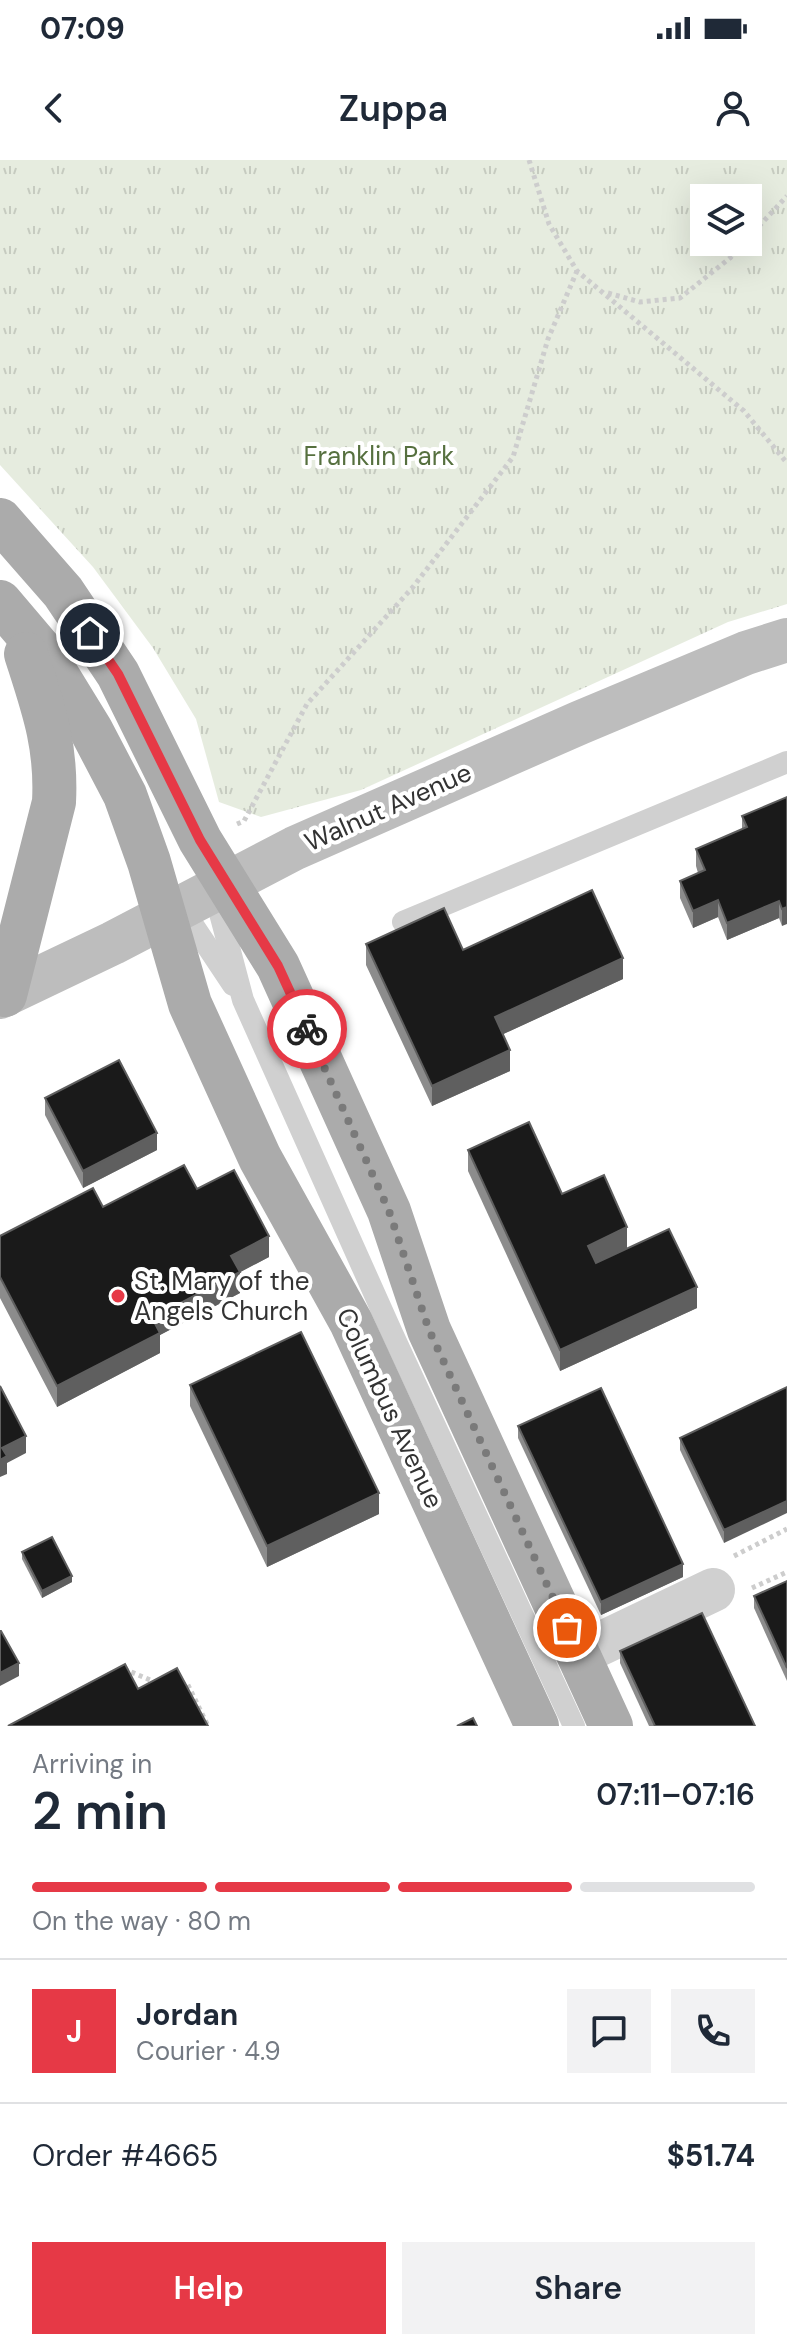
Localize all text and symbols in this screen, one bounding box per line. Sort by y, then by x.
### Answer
text: 07:09 [40,9,125,48]
text: Zuppa [339,85,448,132]
icon: back [32,86,76,130]
icon: person [711,86,755,130]
map controls [690,184,762,256]
button: layers [690,184,762,256]
park label: Franklin Park [304,439,454,473]
pin [56,599,124,667]
icon: home [68,611,112,655]
street label: Walnut Avenue [299,755,477,859]
courier [267,989,347,1069]
icon: bike [285,1007,329,1051]
place label: St. Mary of the Angels Church [134,1264,309,1328]
marker: St. Mary of the Angels Church [109,1287,127,1305]
street label: Columbus Avenue [329,1302,451,1514]
pin [533,1594,601,1662]
icon: bag [545,1606,589,1650]
text: Arriving in [32,1747,152,1781]
text: 07:11–07:16 [596,1775,755,1814]
text: 2 min [32,1777,168,1845]
text: On the way · 80 m [32,1904,251,1938]
button: chat [567,1989,651,2073]
button: phone [671,1989,755,2073]
text: Jordan [136,1995,238,2034]
text: J [66,2012,82,2051]
text: Courier · 4.9 [136,2034,281,2068]
text: Order #4665 [32,2136,218,2175]
text: $51.74 [667,2136,755,2175]
button: Help [32,2242,386,2334]
button: Share [402,2242,755,2334]

